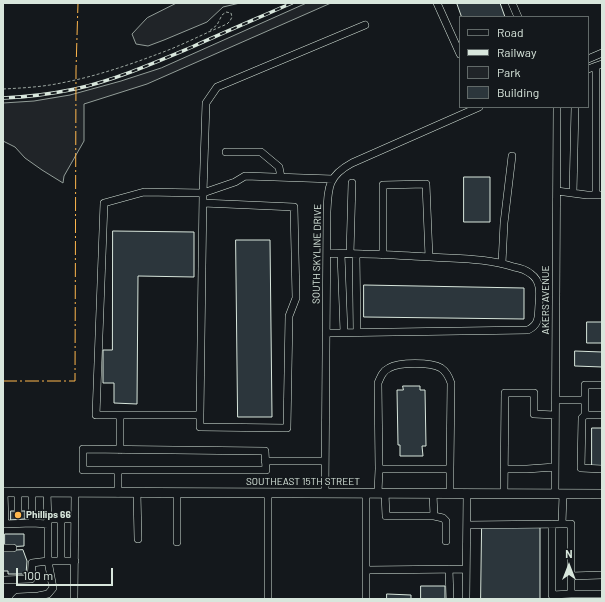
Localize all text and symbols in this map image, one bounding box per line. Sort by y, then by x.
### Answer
legend [459,16,589,108]
text: Road [497,25,524,39]
text: Railway [497,45,536,59]
text: Park [497,65,521,79]
text: Building [497,85,539,99]
street label: SOUTH SKYLINE DRIVE [310,204,324,304]
street label: AKERS AVENUE [540,266,552,334]
street label: SOUTHEAST 15TH STREET [246,476,360,488]
place label: Phillips 66 [26,509,71,521]
marker: Phillips 66 [13,510,23,520]
north arrow [549,546,589,586]
text: N [565,547,573,560]
scale bar [18,560,115,586]
text: 100 m [23,568,53,582]

